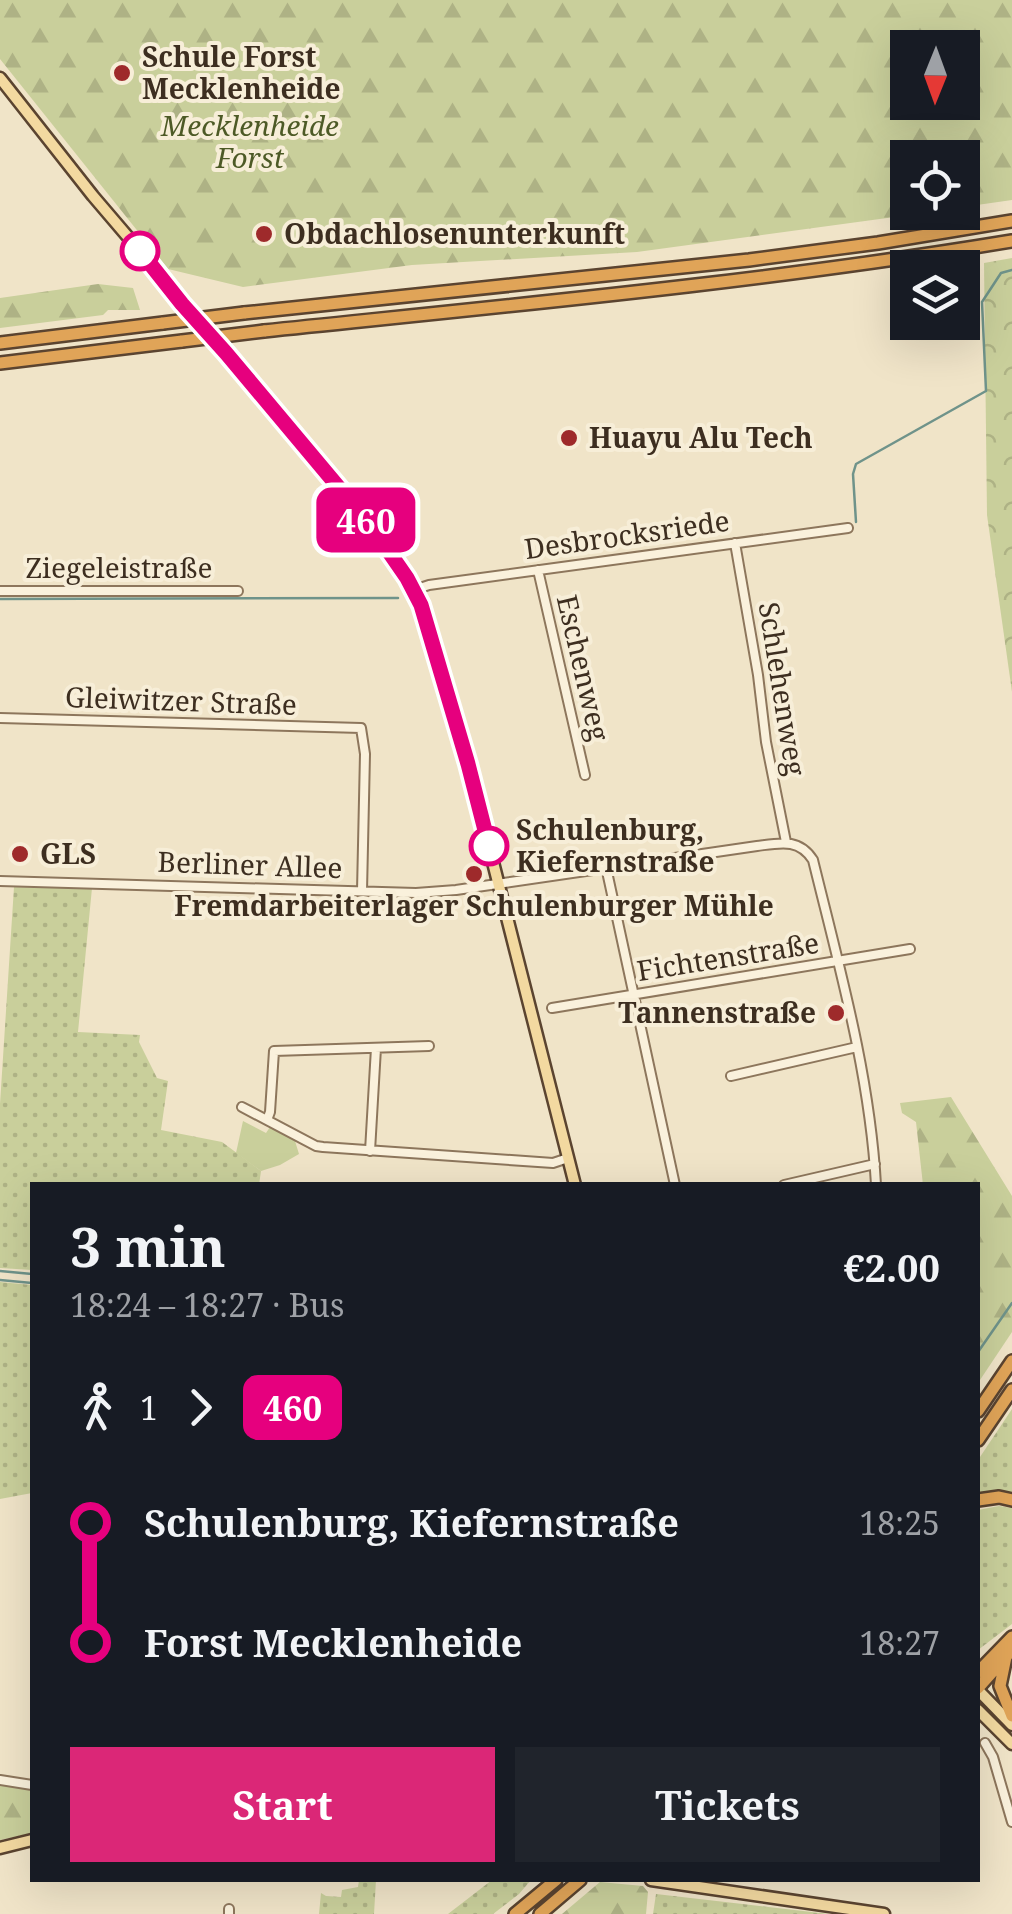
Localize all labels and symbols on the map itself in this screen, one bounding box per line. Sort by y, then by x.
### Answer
north arrow [890,30,980,120]
place label: Schule Forst Mecklenheide [142,37,341,107]
marker: Schule Forst Mecklenheide [111,62,133,84]
park label: Mecklenheide Forst [160,106,339,176]
place label: Obdachlosenunterkunft [284,214,625,252]
marker: Obdachlosenunterkunft [253,223,275,245]
unlabelled marker [121,232,159,270]
place label: Huayu Alu Tech [589,418,813,456]
marker: Huayu Alu Tech [558,427,580,449]
line badge: 460 [308,488,424,552]
street label: Desbrocksriede [522,501,732,567]
street label: Ziegeleistraße [25,548,213,586]
street label: Eschenweg [549,591,619,745]
street label: Schlehenweg [750,599,815,778]
street label: Gleiwitzer Straße [64,677,298,723]
place label: Schulenburg, Kiefernstraße [516,810,715,880]
marker: Schulenburg, Kiefernstraße [470,827,508,865]
place label: GLS [40,834,96,872]
street label: Berliner Allee [157,842,343,886]
marker: GLS [9,843,31,865]
marker: Fremdarbeiterlager Schulenburger Mühle [463,863,485,885]
place label: Fremdarbeiterlager Schulenburger Mühle [174,886,774,924]
street label: Fichtenstraße [634,923,822,989]
place label: Tannenstraße [618,993,816,1031]
marker: Tannenstraße [825,1002,847,1024]

